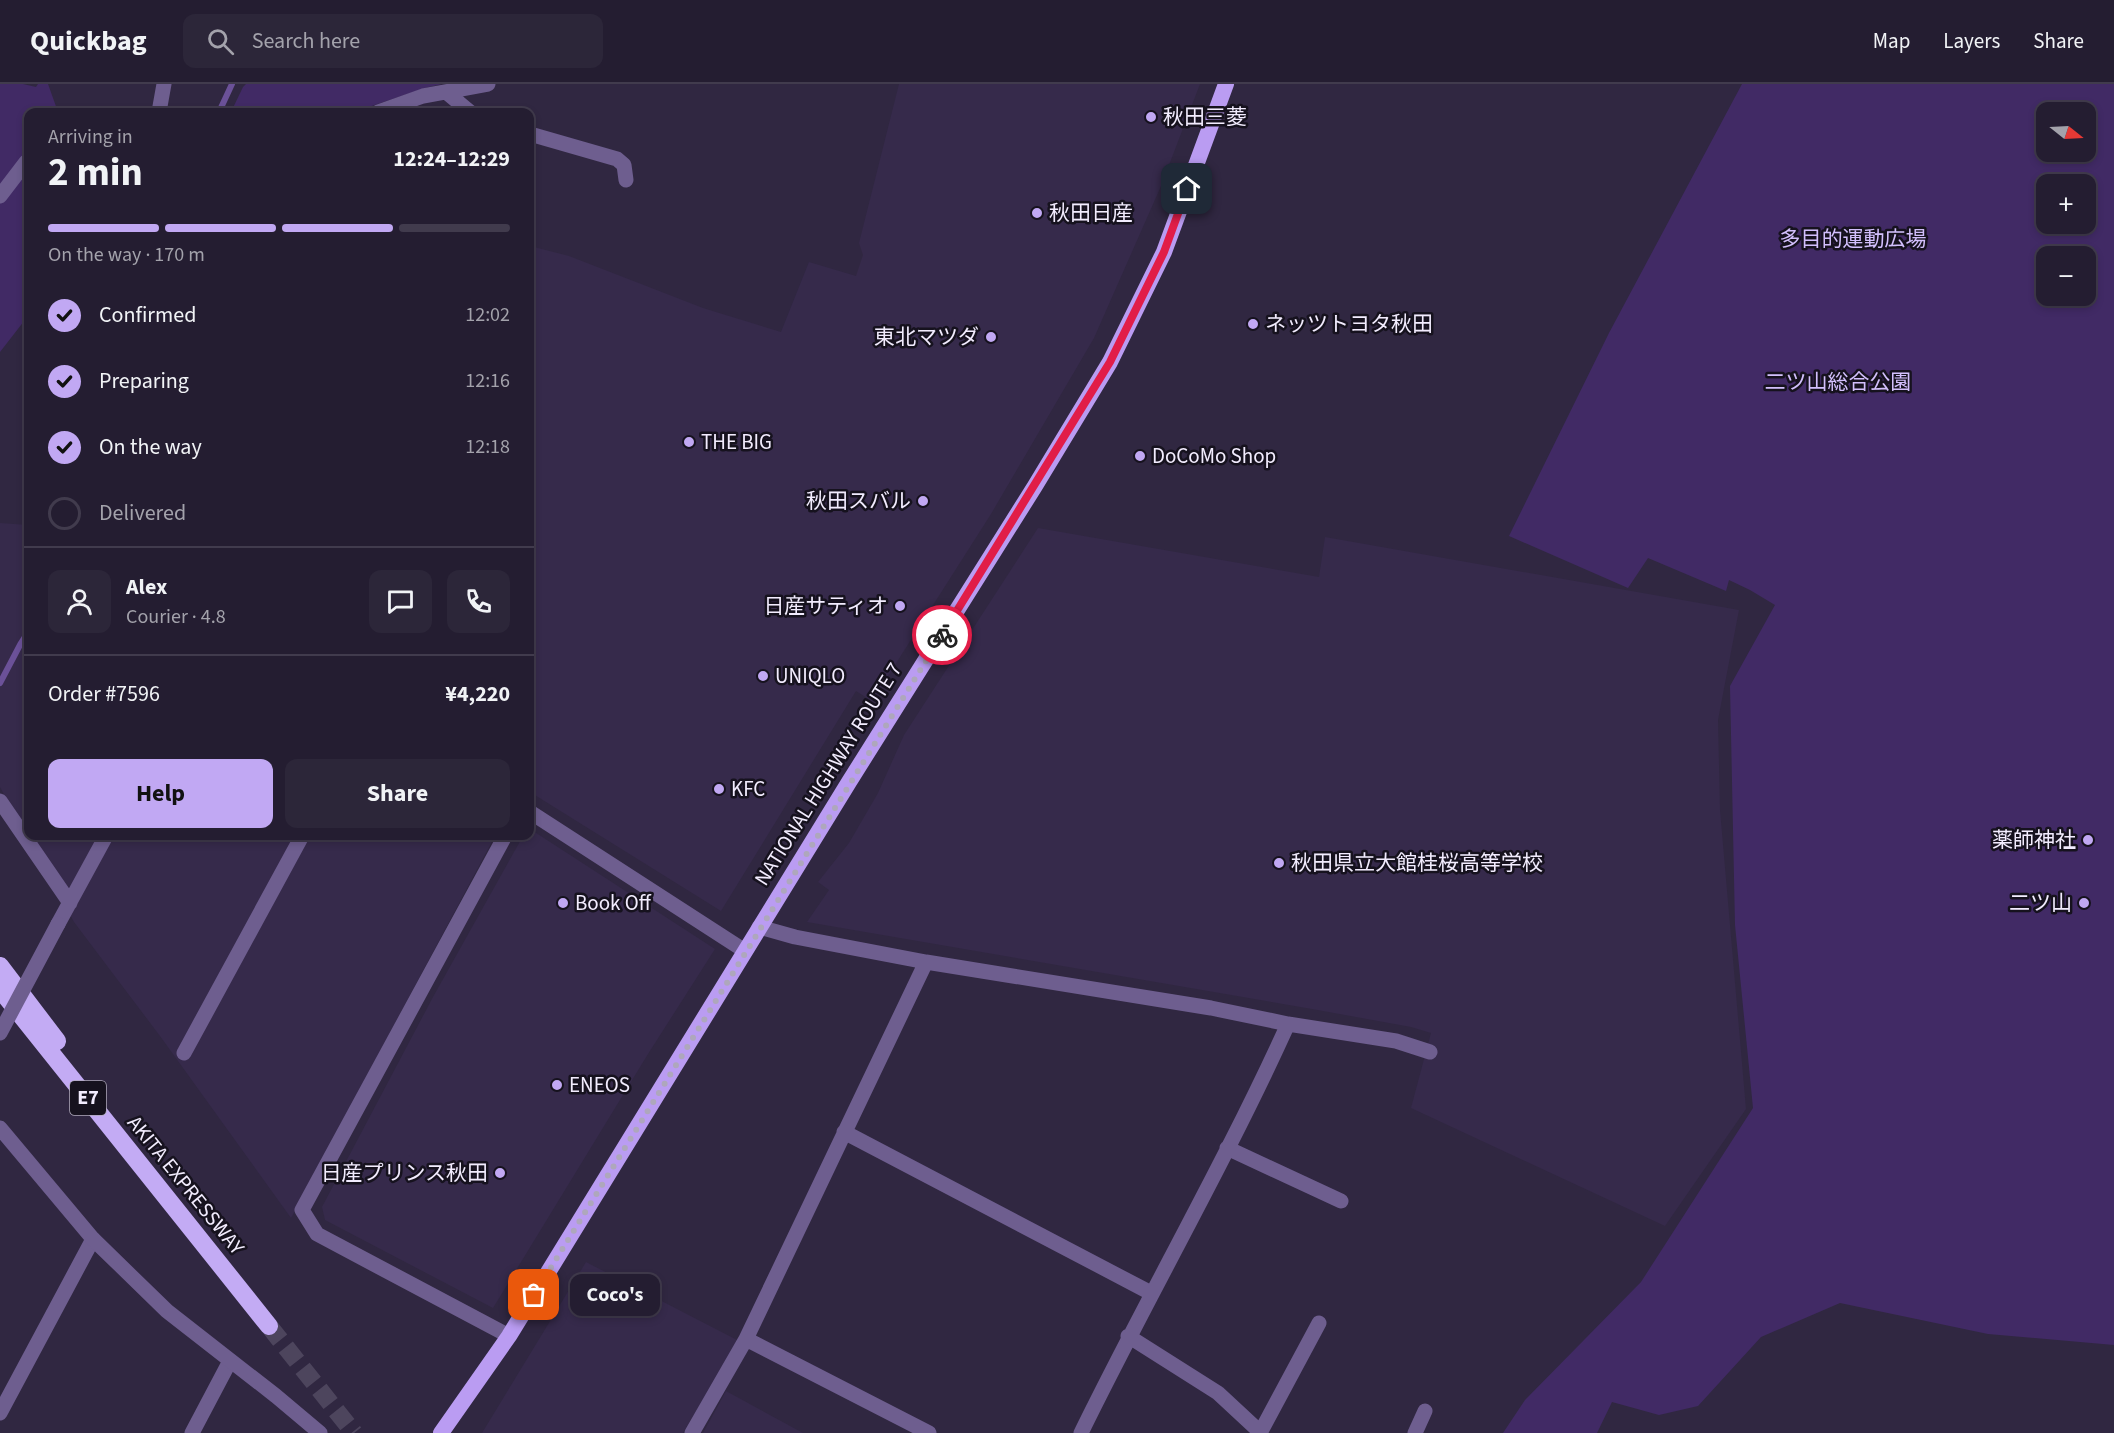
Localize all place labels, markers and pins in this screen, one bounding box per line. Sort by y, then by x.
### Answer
place label: 秋田三菱 [1163,102,1247,132]
marker: 秋田三菱 [1144,110,1158,124]
pin [1161,163,1212,214]
place label: 秋田日産 [1049,198,1133,228]
marker: 秋田日産 [1030,206,1044,220]
place label: ネッツトヨタ秋田 [1265,309,1433,339]
marker: ネッツトヨタ秋田 [1246,317,1260,331]
place label: 東北マツダ [874,322,979,352]
marker: 東北マツダ [984,330,998,344]
place label: THE BIG [701,427,772,457]
marker: THE BIG [682,435,696,449]
place label: DoCoMo Shop [1152,441,1276,471]
marker: DoCoMo Shop [1133,449,1147,463]
place label: 秋田スバル [806,486,911,516]
marker: 秋田スバル [916,494,930,508]
place label: 日産サティオ [763,591,888,621]
marker: 日産サティオ [893,599,907,613]
place label: UNIQLO [775,661,845,691]
marker: UNIQLO [756,669,770,683]
place label: KFC [731,774,765,804]
marker: KFC [712,782,726,796]
place label: 薬師神社 [1992,825,2076,855]
marker: 薬師神社 [2081,833,2095,847]
place label: 秋田県立大館桂桜高等学校 [1291,848,1543,878]
marker: 秋田県立大館桂桜高等学校 [1272,856,1286,870]
place label: Book Off [575,888,652,918]
place label: 二ツ山 [2009,888,2072,918]
marker: Book Off [556,896,570,910]
marker: 二ツ山 [2077,896,2091,910]
place label: ENEOS [569,1070,630,1100]
marker: ENEOS [550,1078,564,1092]
place label: 日産プリンス秋田 [320,1158,488,1188]
marker: 日産プリンス秋田 [493,1166,507,1180]
pin [508,1269,559,1320]
callout: Coco's [570,1274,660,1316]

